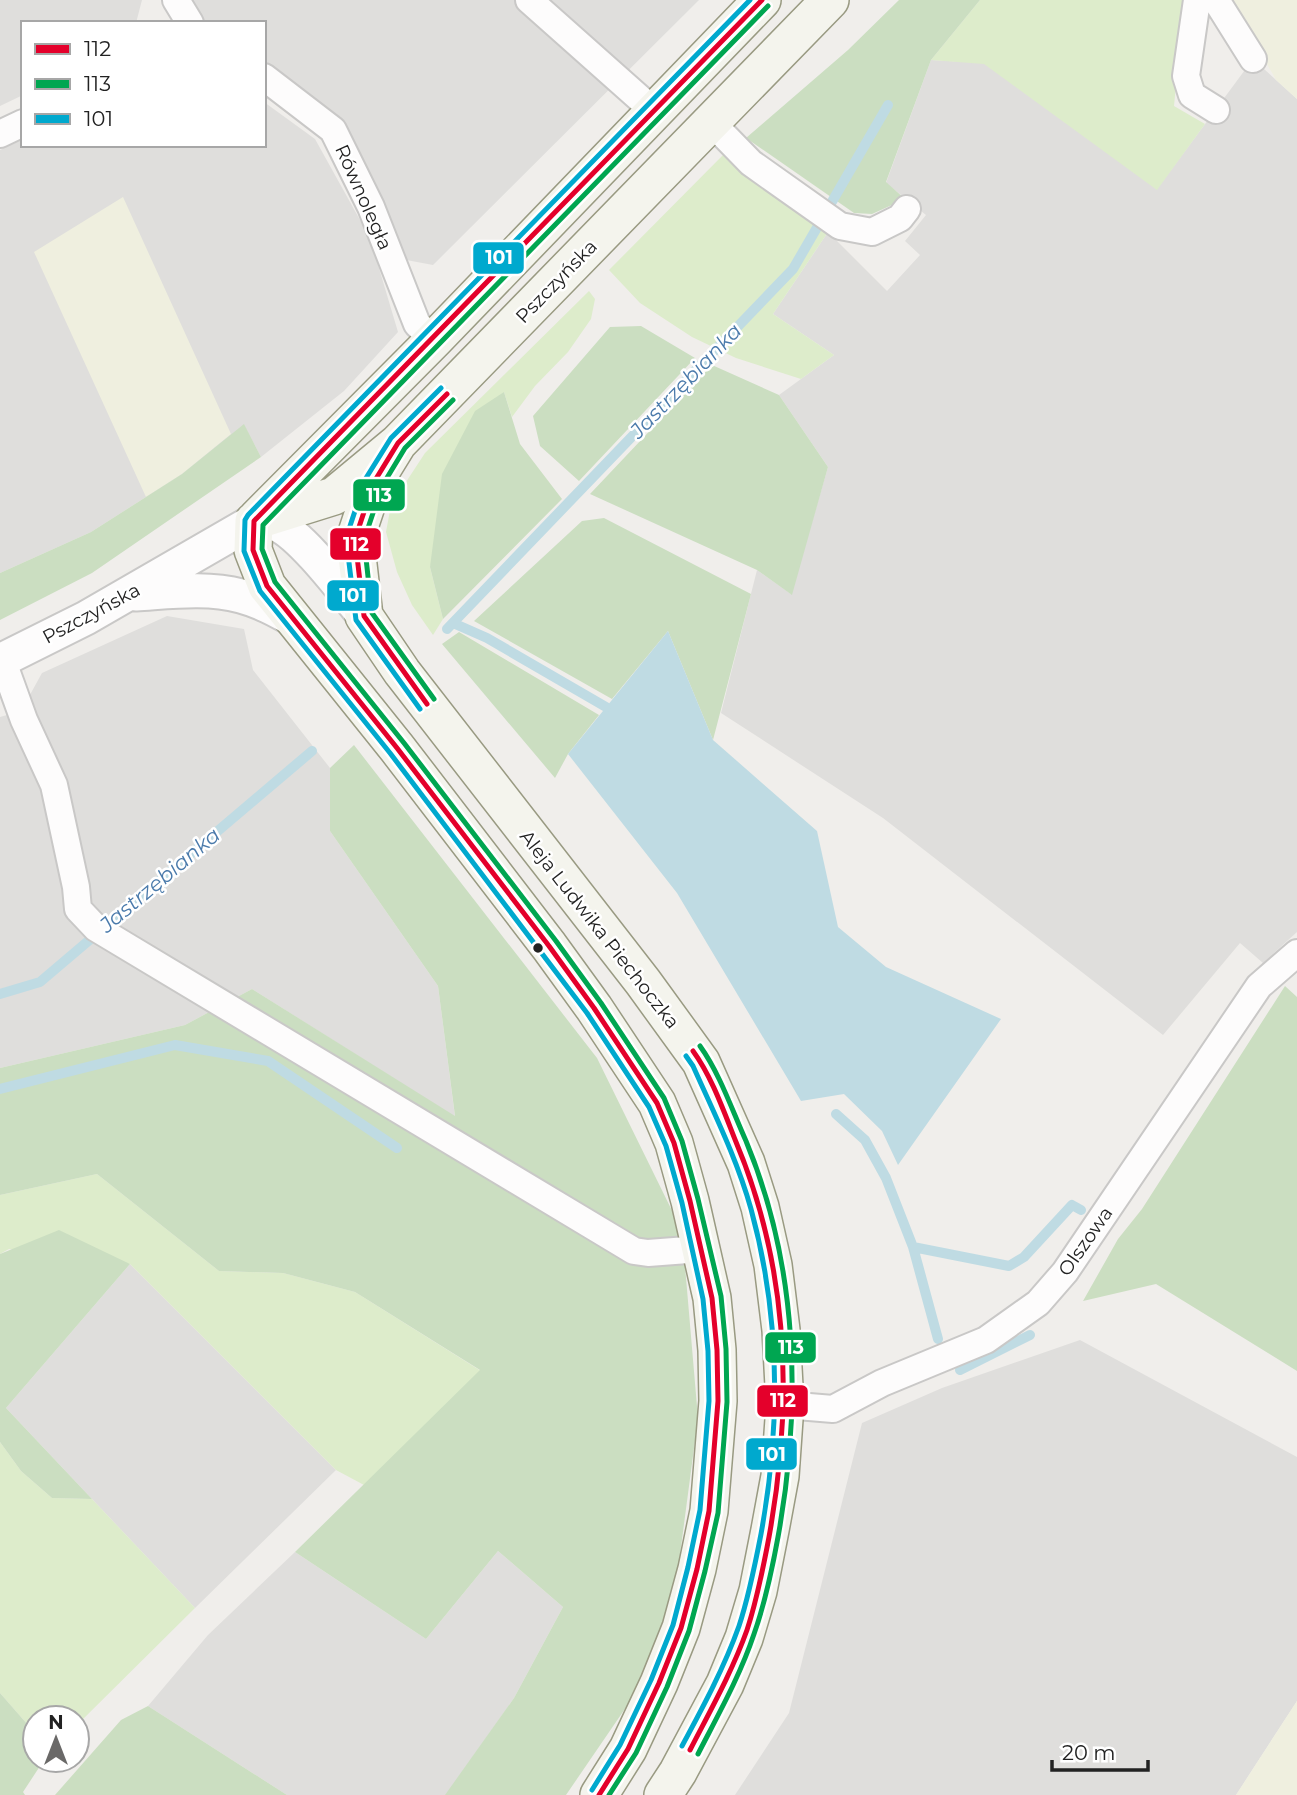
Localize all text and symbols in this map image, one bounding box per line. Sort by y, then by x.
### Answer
legend [21,21,266,147]
text: 112 [84,36,111,61]
text: 113 [84,71,111,96]
text: 101 [84,106,113,131]
street label: Równoległa [330,141,397,253]
street label: Pszczyńska [511,235,602,328]
line badge: 101 [472,241,525,275]
text: 101 [485,246,513,269]
water label: Jastrzębianka [624,318,747,444]
line badge: 113 [352,478,406,512]
text: 113 [366,484,392,507]
line badge: 112 [329,527,382,561]
text: 112 [343,533,369,556]
street label: Pszczyńska [39,578,144,649]
line badge: 101 [326,579,380,612]
text: 101 [339,584,367,607]
water label: Jastrzębianka [94,822,225,938]
street label: Aleja Ludwika Piechoczka [515,825,684,1033]
unlabelled marker [531,941,545,955]
street label: Olszowa [1053,1202,1117,1280]
line badge: 113 [764,1331,817,1364]
text: 113 [778,1336,804,1359]
line badge: 112 [756,1384,809,1418]
text: 112 [770,1389,796,1412]
line badge: 101 [745,1437,798,1471]
text: 101 [758,1443,786,1466]
north arrow [21,1704,91,1774]
text: N [48,1711,64,1734]
scale bar [1052,1728,1148,1772]
text: 20 m [1062,1740,1116,1765]

